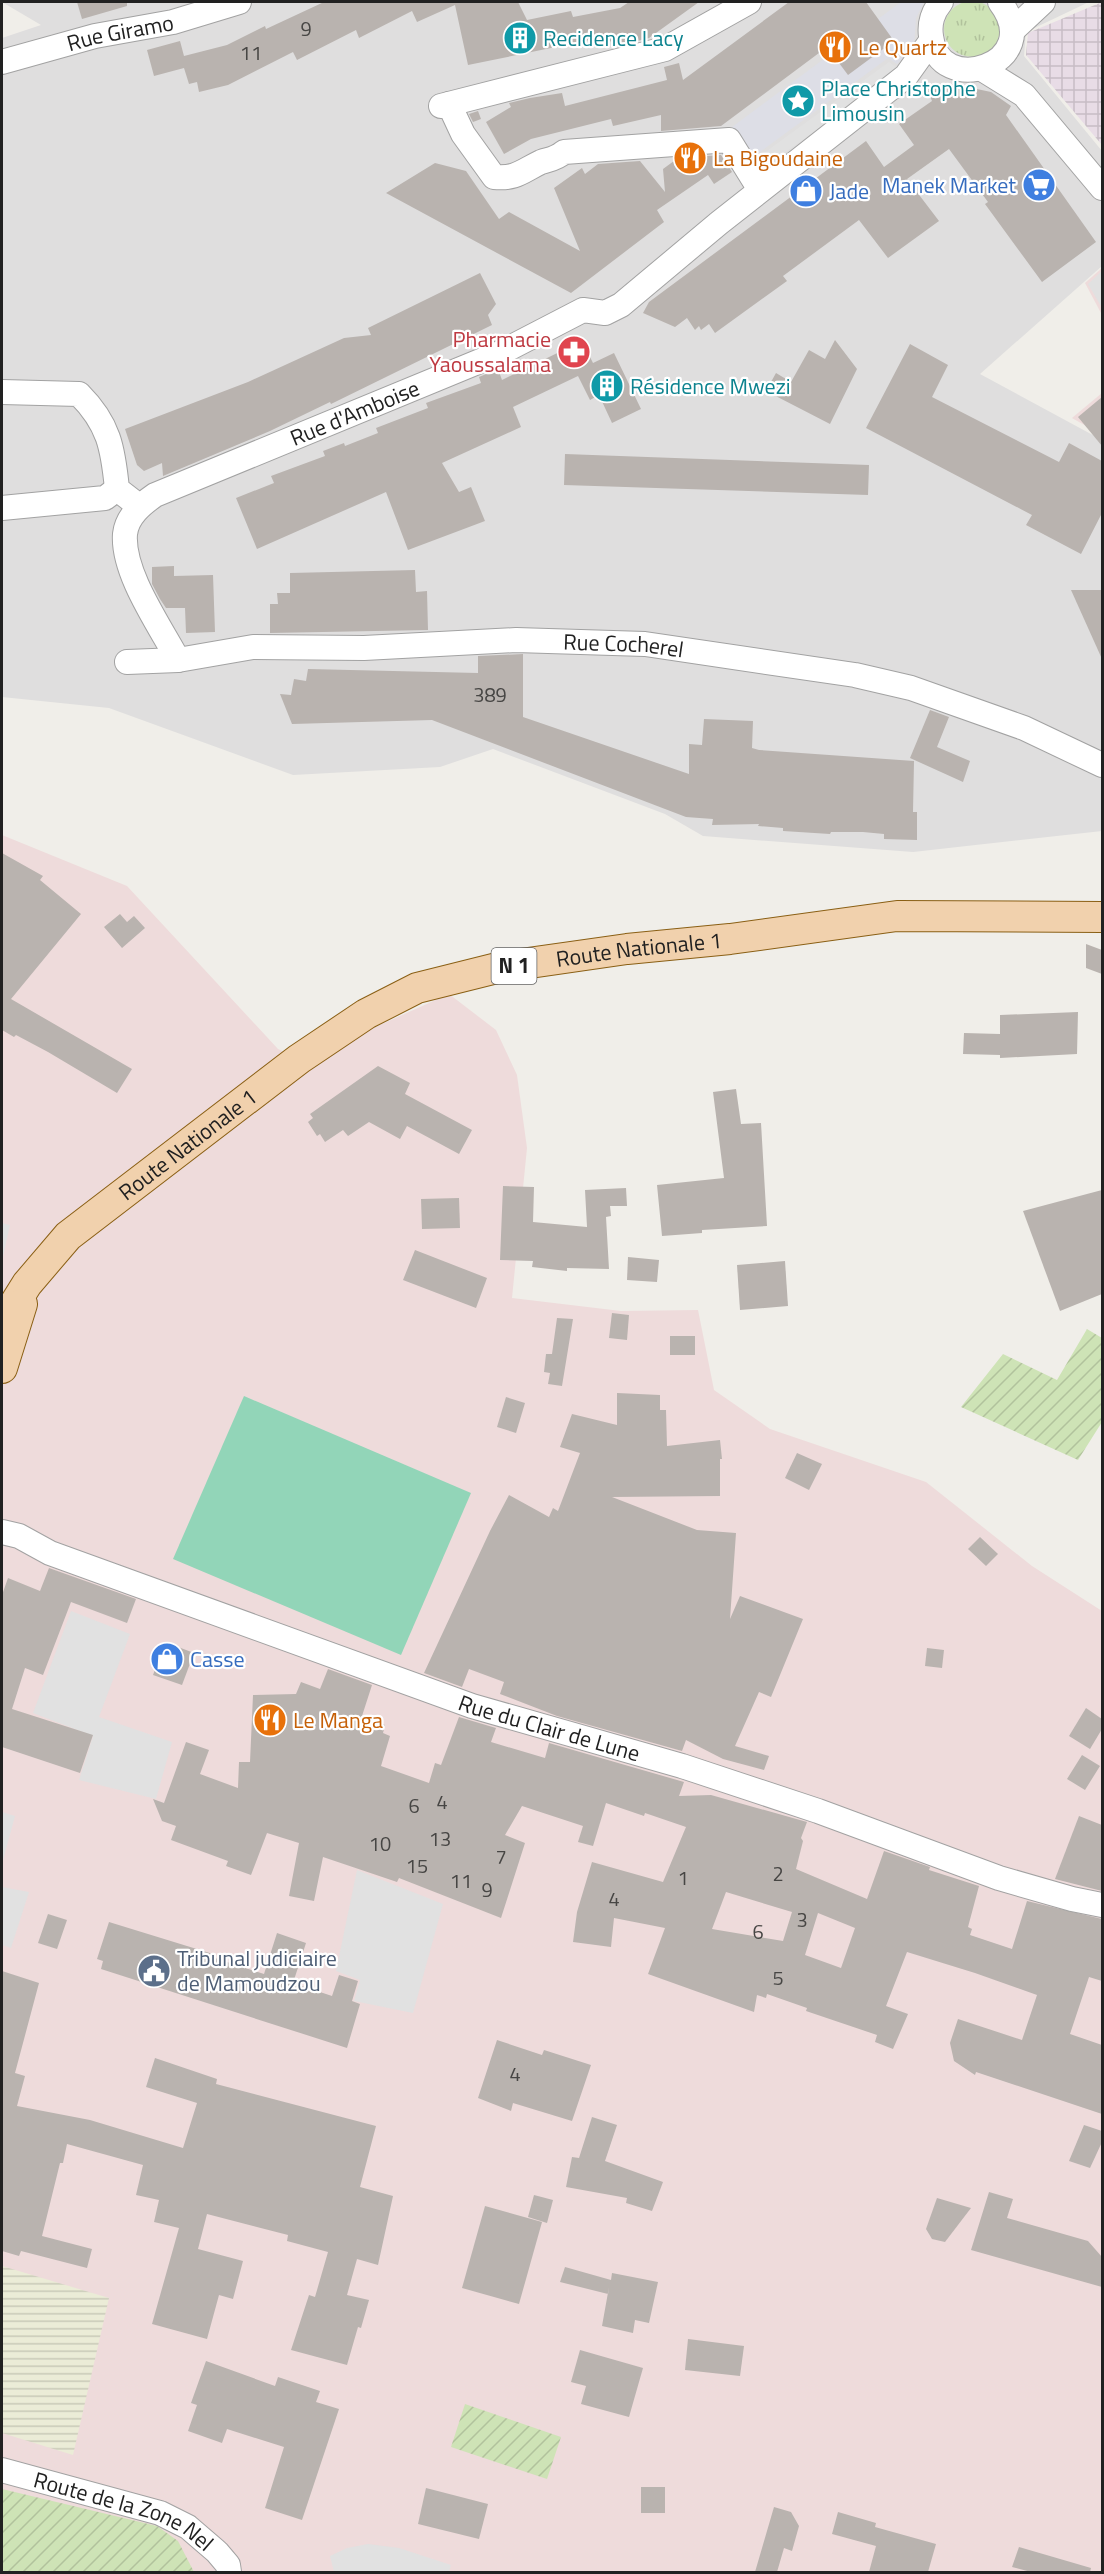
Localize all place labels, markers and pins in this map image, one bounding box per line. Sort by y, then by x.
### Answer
building icon: Recidence Lacy [502,20,538,56]
place label: Recidence Lacy [543,21,684,55]
restaurant icon: Le Quartz [817,29,853,65]
place label: Le Quartz [858,30,947,64]
place label: Place Christophe Limousin [821,71,976,130]
place icon: Place Christophe Limousin [780,83,816,119]
restaurant icon: La Bigoudaine [672,140,708,176]
place label: La Bigoudaine [713,141,843,175]
supermarket icon: Manek Market [1021,167,1057,203]
place label: Manek Market [882,168,1016,202]
shop icon: Jade [788,173,824,209]
place label: Jade [829,174,869,208]
place label: Pharmacie Yaoussalama [429,322,551,381]
pharmacy icon: Pharmacie Yaoussalama [556,334,592,370]
building icon: Résidence Mwezi [589,368,625,404]
place label: Résidence Mwezi [630,369,791,403]
shop icon: Casse [149,1641,185,1677]
place label: Casse [190,1642,245,1676]
restaurant icon: Le Manga [252,1702,288,1738]
place label: Le Manga [293,1703,383,1737]
place label: Tribunal judiciaire de Mamoudzou [177,1941,337,2000]
public building icon: Tribunal judiciaire de Mamoudzou [136,1953,172,1989]

